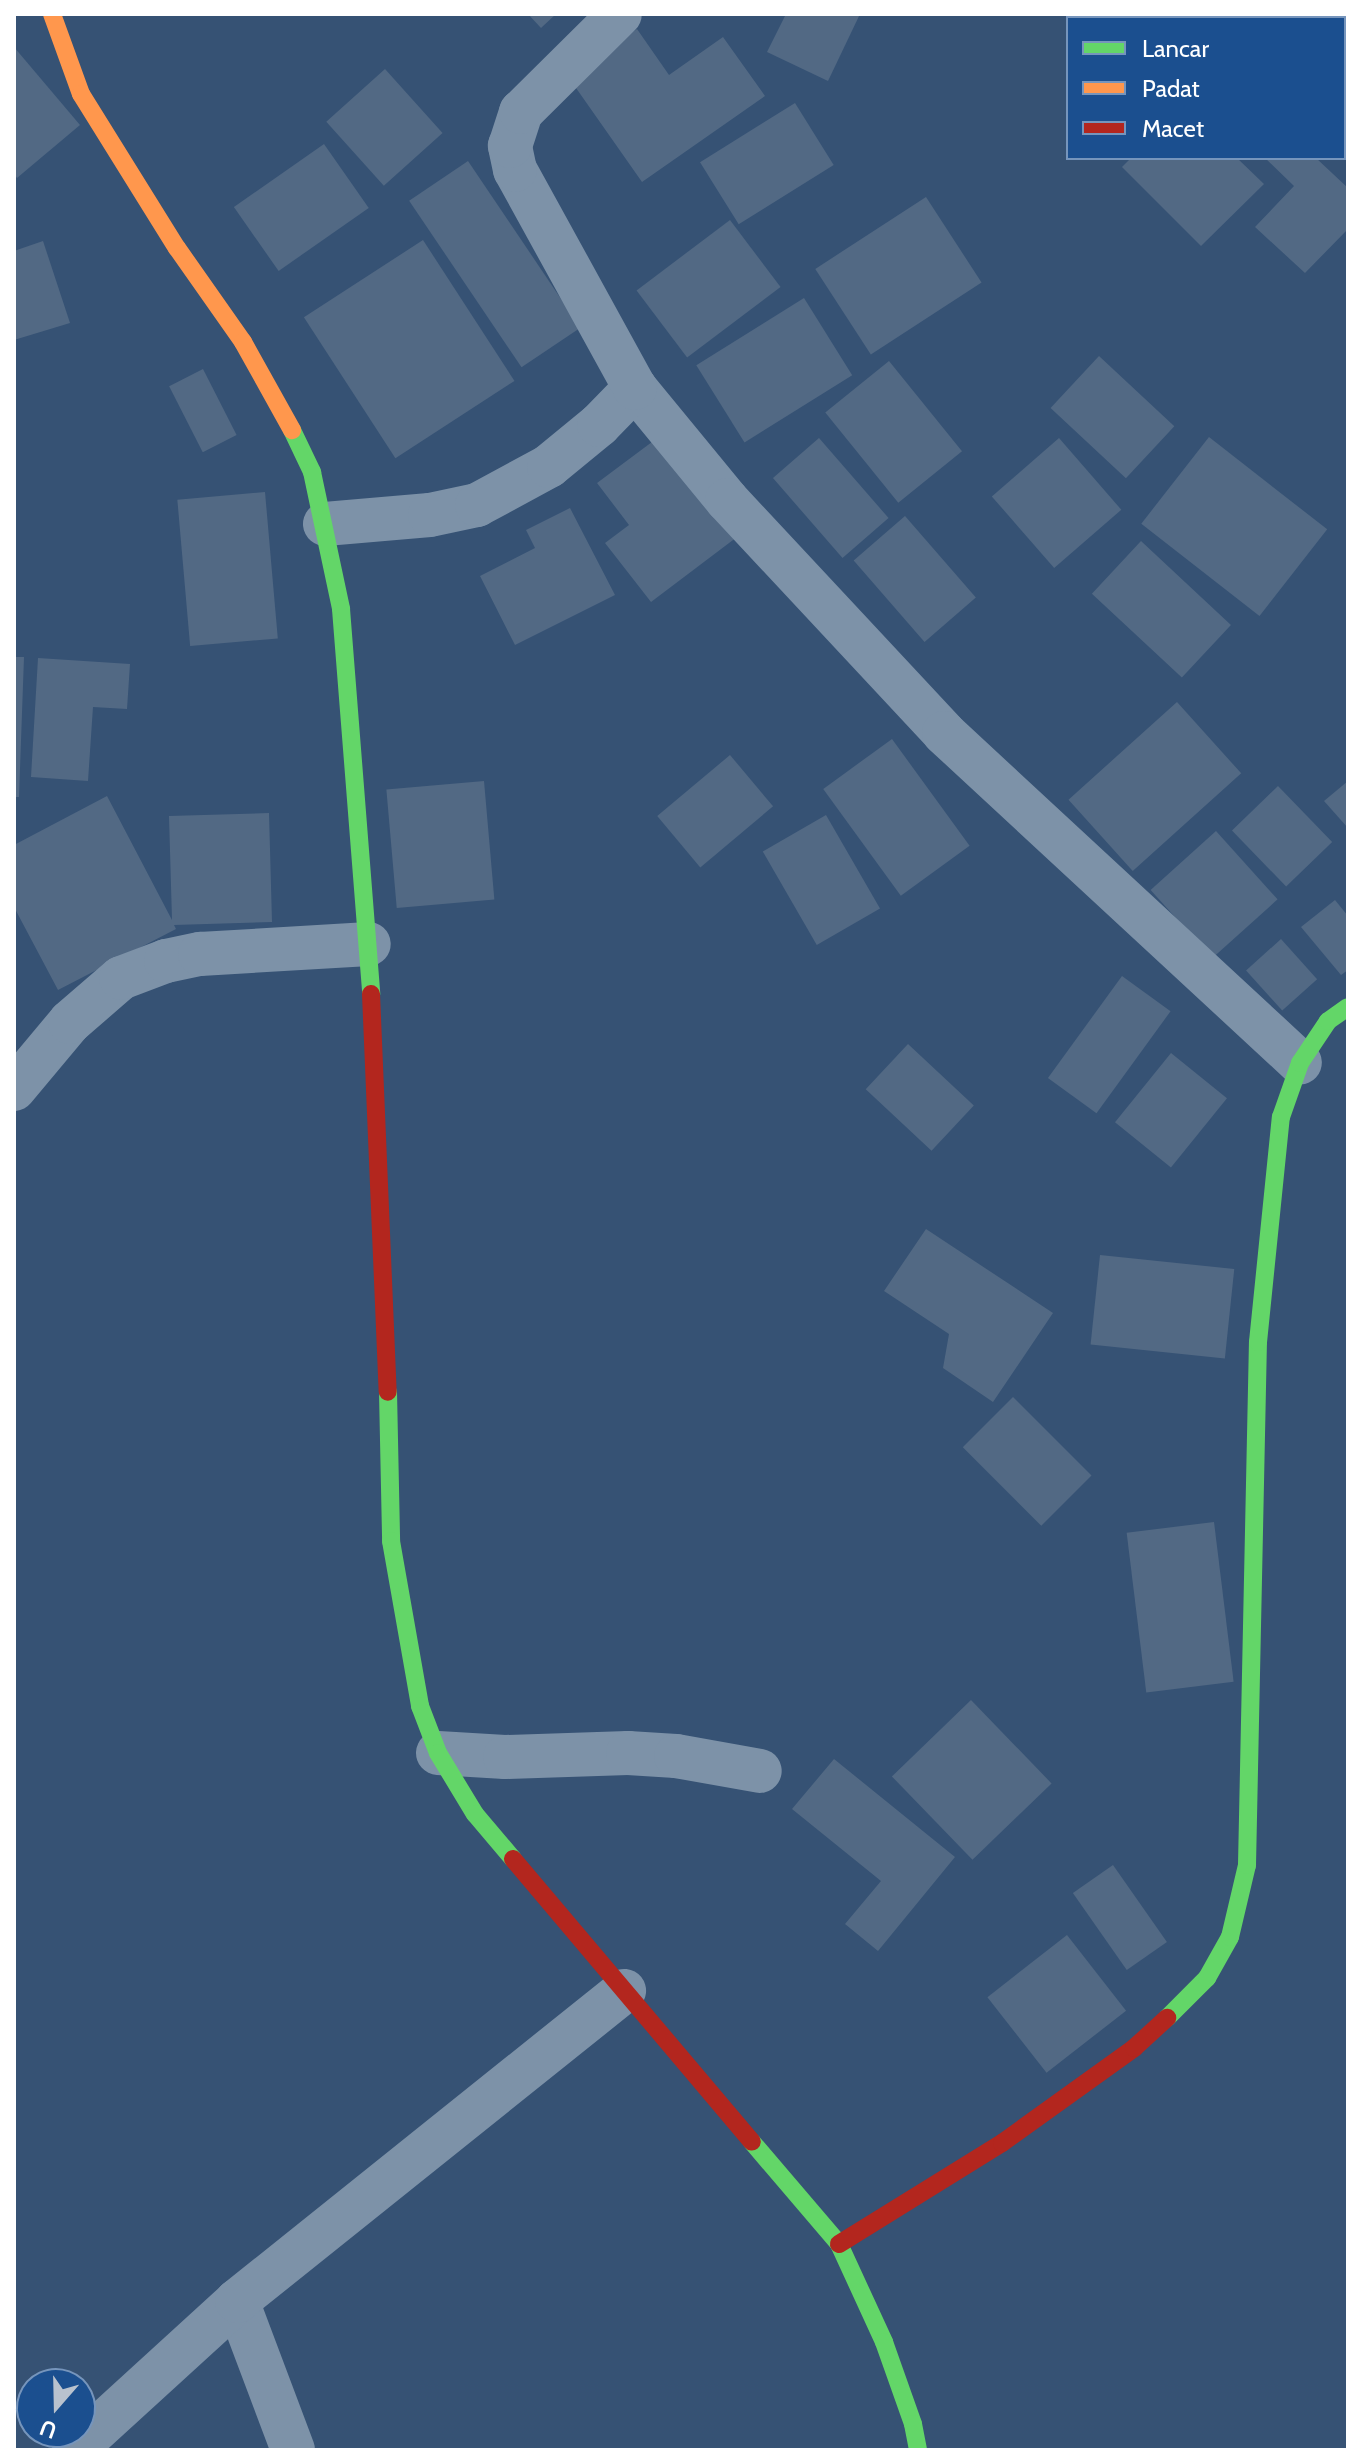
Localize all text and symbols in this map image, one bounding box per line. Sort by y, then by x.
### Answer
legend [1066,16,1346,160]
text: Lancar [1142,34,1209,63]
text: Padat [1142,74,1200,103]
text: Macet [1142,114,1204,143]
north arrow [16,2368,96,2448]
text: U [36,2414,60,2445]

